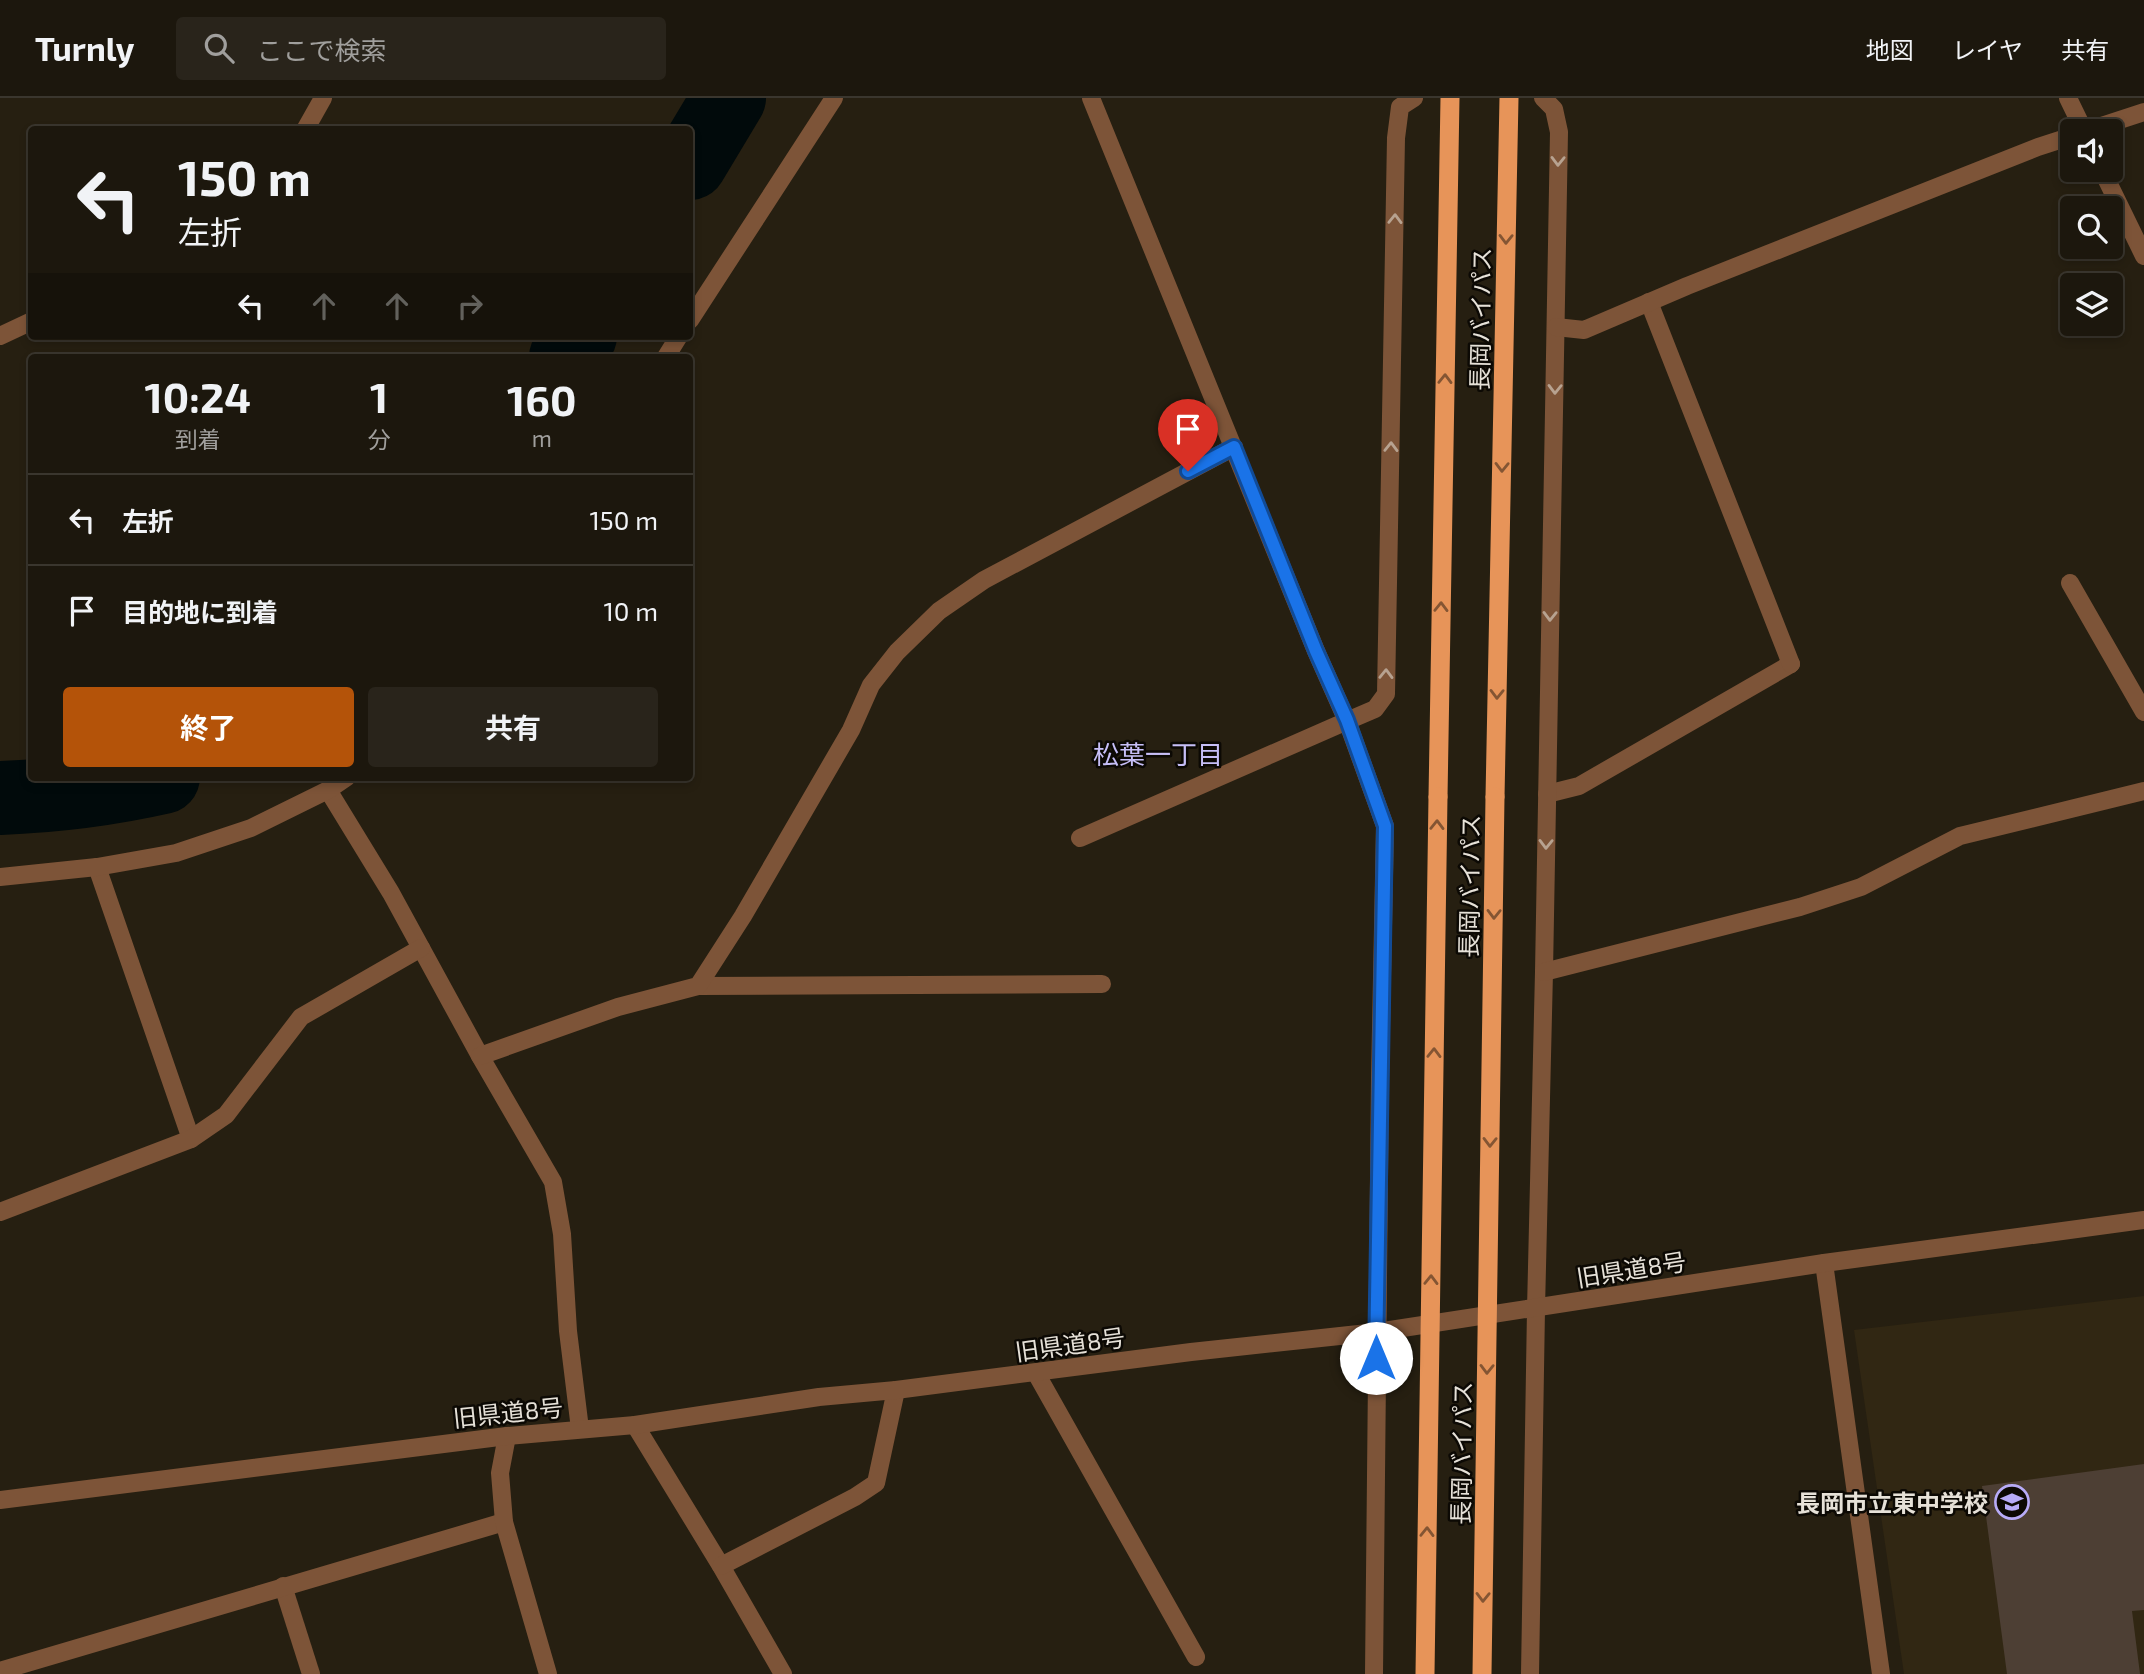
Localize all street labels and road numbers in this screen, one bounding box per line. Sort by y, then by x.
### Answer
street label: 長岡バイパス [1464,247,1496,391]
street label: 長岡バイパス [1453,814,1485,958]
street label: 旧県道8号 [1574,1246,1688,1292]
street label: 旧県道8号 [1013,1322,1127,1366]
street label: 長岡バイパス [1445,1381,1477,1525]
street label: 旧県道8号 [451,1392,565,1432]

